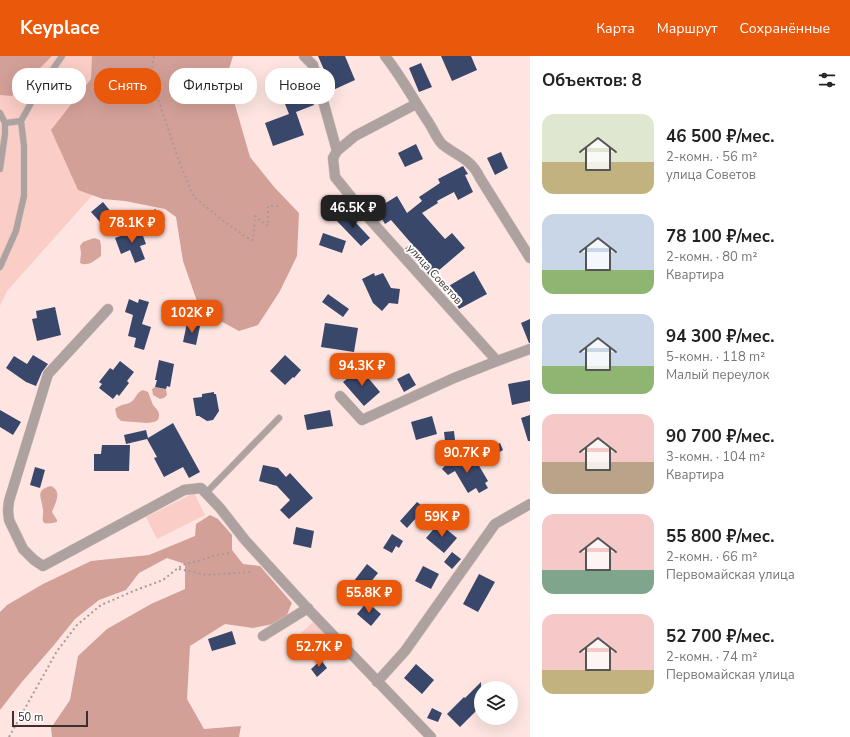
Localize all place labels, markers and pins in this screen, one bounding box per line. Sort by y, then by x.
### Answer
pin: 46.5K ₽ [316,195,390,229]
pin: 78.1K ₽ [95,210,169,244]
pin: 102K ₽ [159,300,225,334]
pin: 94.3K ₽ [325,353,399,387]
pin: 90.7K ₽ [430,440,504,474]
pin: 59K ₽ [414,504,470,538]
pin: 55.8K ₽ [332,580,406,614]
pin: 52.7K ₽ [282,634,356,668]

